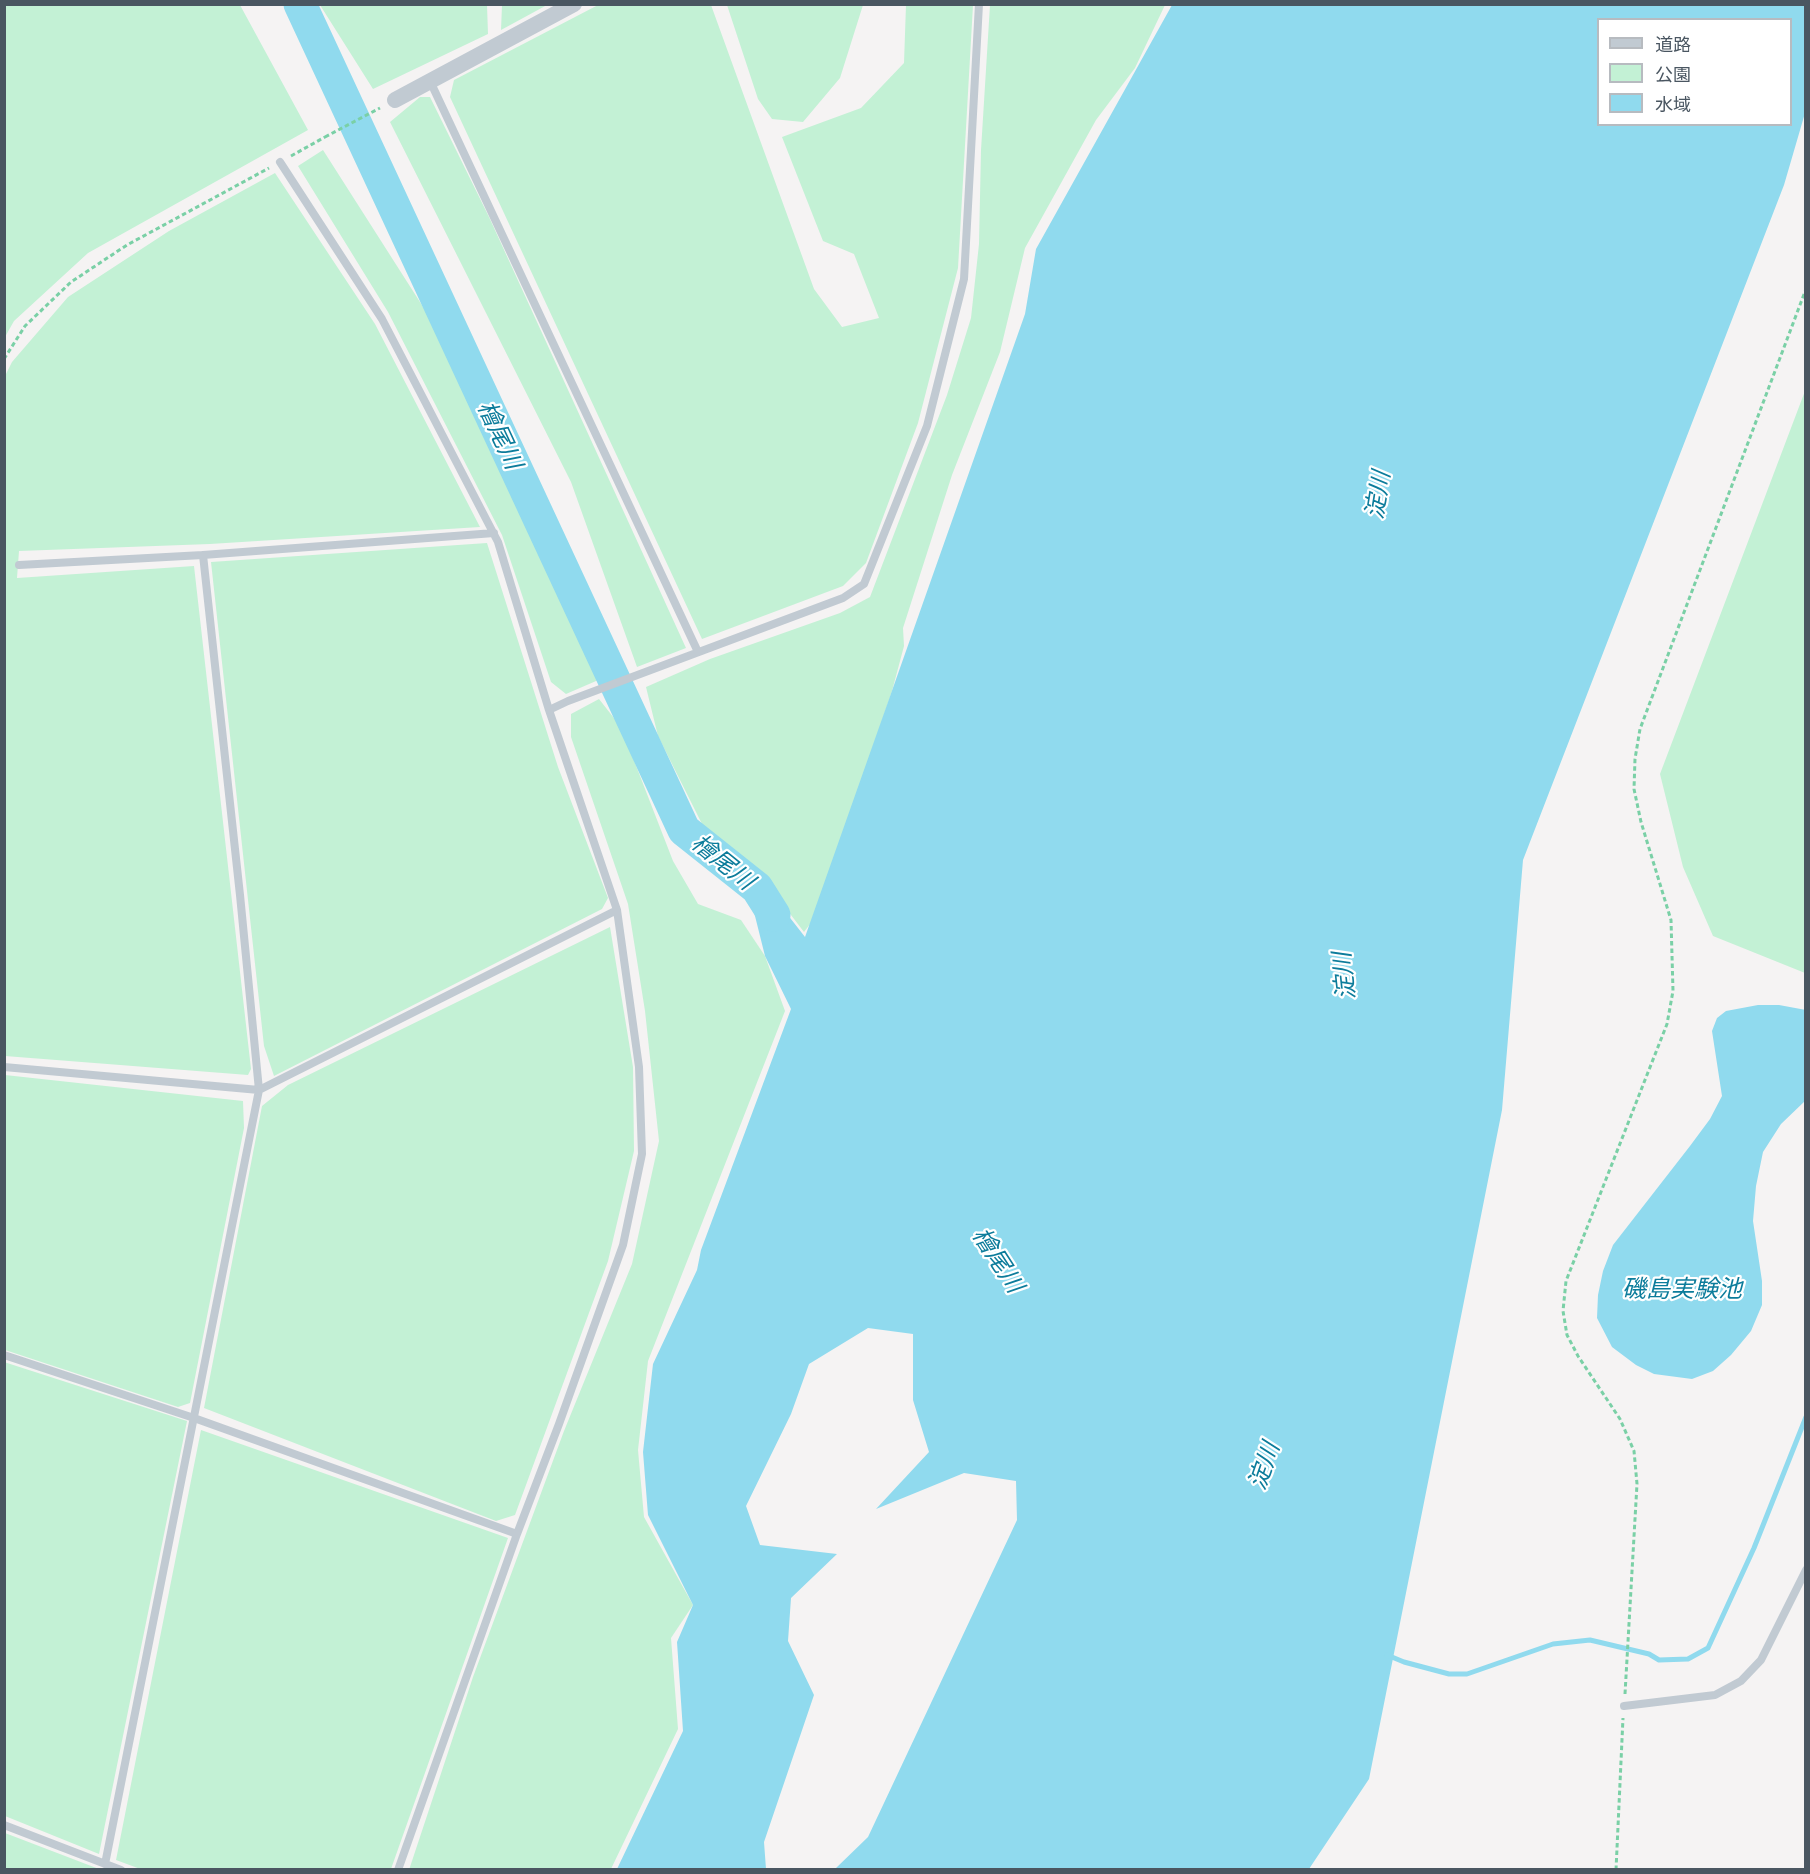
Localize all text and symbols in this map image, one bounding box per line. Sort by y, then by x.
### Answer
legend [1597,18,1792,126]
text: 道路 [1655,33,1691,55]
text: 公園 [1655,63,1691,85]
text: 水域 [1655,93,1691,115]
water label: 檜尾川 [472,396,528,474]
water label: 淀川 [1360,469,1396,521]
water label: 檜尾川 [686,828,760,896]
water label: 淀川 [1327,951,1361,1001]
water label: 檜尾川 [966,1222,1030,1298]
water label: 磯島実験池 [1622,1275,1742,1303]
water label: 淀川 [1243,1439,1285,1493]

